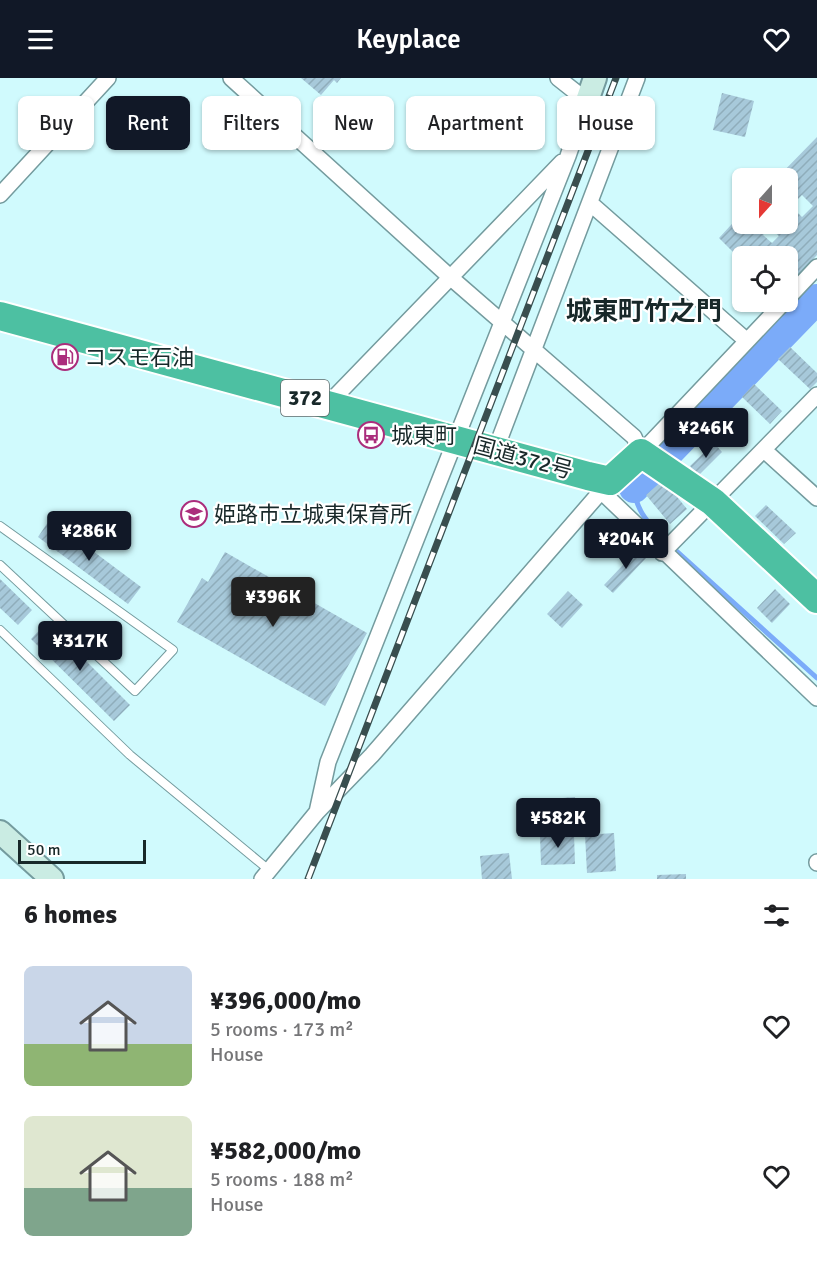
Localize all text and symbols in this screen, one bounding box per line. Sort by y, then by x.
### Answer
icon: menu [24,23,57,56]
text: Keyplace [356,23,461,56]
icon: heart [760,23,793,56]
chip: Buy [18,96,94,150]
chip: Rent [106,96,190,150]
chip: Filters [202,96,301,150]
chip: New [313,96,394,150]
chip: Apartment [406,96,545,150]
chip: House [557,96,655,150]
north arrow [732,168,798,234]
map controls [732,168,798,312]
button: locate [732,246,798,312]
district label: 城東町竹之門 [566,296,722,328]
fuel station icon: コスモ石油 [50,342,80,372]
place label: コスモ石油 [84,344,194,371]
road number: 372 [281,380,329,416]
pin: ¥246K [664,408,748,459]
text: ¥246K [678,415,734,440]
bus stop icon: 城東町 [356,420,386,450]
place label: 城東町 [391,422,457,449]
street label: 国道372号 [470,432,576,484]
school or university icon: 姫路市立城東保育所 [179,499,209,529]
place label: 姫路市立城東保育所 [214,501,412,528]
pin: ¥286K [47,511,131,562]
text: ¥286K [61,518,117,543]
pin: ¥204K [584,519,668,570]
text: ¥204K [598,526,654,551]
pin: ¥396K [231,577,315,628]
text: ¥396K [245,584,301,609]
pin: ¥317K [38,621,122,672]
text: ¥317K [52,628,108,653]
pin: ¥582K [516,798,600,849]
text: ¥582K [530,805,586,830]
scale bar [18,837,146,864]
text: 50 m [27,840,61,860]
text: 6 homes [24,899,117,931]
icon: filters [760,899,793,932]
text: ¥396,000/mo [210,985,361,1017]
icon: home [72,990,144,1062]
icon: heart [760,1010,793,1043]
text: 5 rooms · 173 m² [210,1017,354,1042]
text: House [210,1042,264,1067]
text: ¥582,000/mo [210,1135,361,1167]
icon: home [72,1140,144,1212]
icon: heart [760,1160,793,1193]
text: 5 rooms · 188 m² [210,1167,354,1192]
text: House [210,1192,264,1217]

